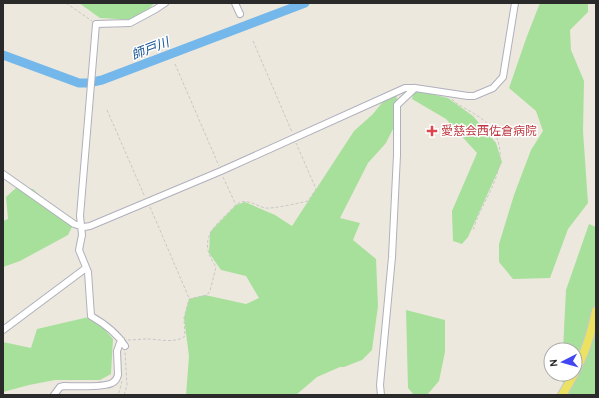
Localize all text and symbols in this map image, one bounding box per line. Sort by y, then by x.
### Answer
water label: 師戸川 [129,34,173,62]
place label: 愛慈会西佐倉病院 [441,124,537,138]
marker: 愛慈会西佐倉病院 [426,125,438,137]
north arrow [543,342,583,382]
text: N [547,358,560,368]

